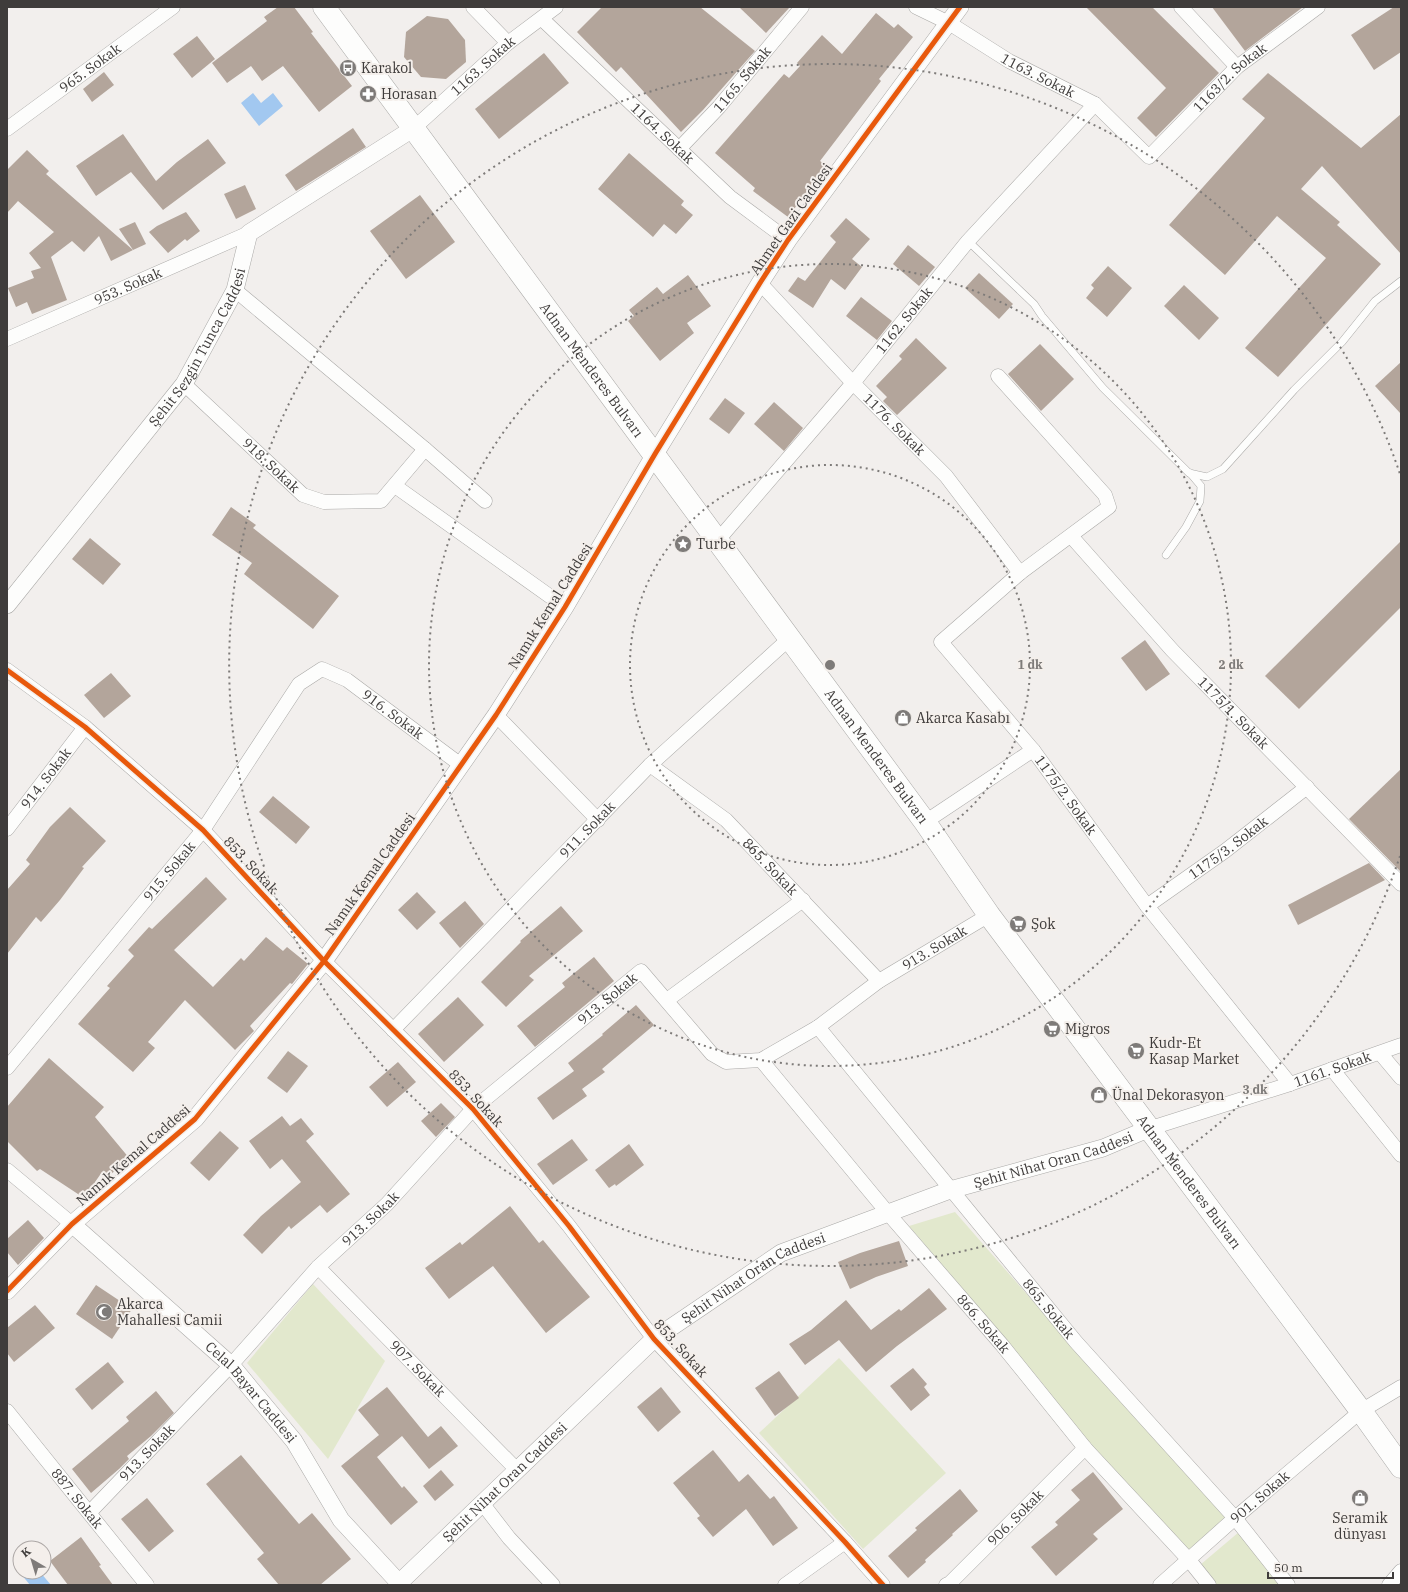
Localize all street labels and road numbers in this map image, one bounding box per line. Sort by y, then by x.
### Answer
street label: 1163. Sokak [447,31,519,99]
street label: 965. Sokak [55,39,125,97]
street label: 1163/2. Sokak [1189,39,1271,116]
street label: 1165. Sokak [709,42,775,116]
street label: 1163. Sokak [997,49,1079,102]
street label: 1164. Sokak [627,99,699,168]
street label: Ahmet Gazi Caddesi [746,160,836,278]
street label: 953. Sokak [91,263,165,309]
street label: Şehit Sezgin Tunca Caddesi [145,266,249,430]
street label: 1162. Sokak [872,282,937,357]
street label: Adnan Menderes Bulvarı [536,299,647,441]
street label: 1176. Sokak [859,389,930,460]
street label: 918. Sokak [238,434,304,497]
street label: Namık Kemal Caddesi [504,540,596,672]
street label: 1175/1. Sokak [1194,673,1273,753]
street label: 916. Sokak [358,685,428,744]
street label: Adnan Menderes Bulvarı [821,685,932,827]
street label: 914. Sokak [17,743,76,812]
street label: 1175/2. Sokak [1031,752,1101,839]
street label: 911. Sokak [556,797,619,862]
street label: Namık Kemal Caddesi [321,809,419,939]
street label: 1175/3. Sokak [1185,812,1272,883]
street label: 853. Sokak [220,832,283,898]
street label: 865. Sokak [739,834,802,900]
street label: 915. Sokak [139,837,200,905]
street label: 913. Sokak [899,921,971,974]
street label: 913. Sokak [574,968,642,1029]
street label: 1161. Sokak [1291,1047,1374,1091]
street label: 853. Sokak [445,1065,508,1131]
street label: Namık Kemal Caddesi [72,1100,194,1210]
street label: Adnan Menderes Bulvarı [1133,1111,1245,1252]
street label: Şehit Nihat Oran Caddesi [972,1127,1136,1192]
street label: 913. Sokak [338,1187,404,1250]
street label: Şehit Nihat Oran Caddesi [678,1228,828,1327]
street label: 865. Sokak [1019,1275,1079,1343]
street label: 866. Sokak [953,1290,1015,1357]
street label: 853. Sokak [650,1315,712,1382]
street label: 907. Sokak [386,1336,450,1401]
street label: Celal Bayar Caddesi [202,1338,301,1446]
street label: Şehit Nihat Oran Caddesi [439,1418,571,1546]
street label: 913. Sokak [115,1420,179,1485]
street label: 887. Sokak [48,1464,107,1533]
street label: 901. Sokak [1226,1466,1294,1527]
street label: 906. Sokak [983,1485,1048,1550]

